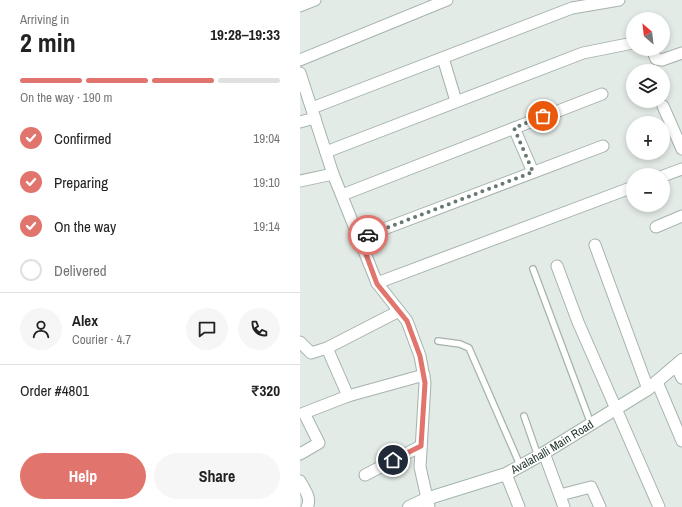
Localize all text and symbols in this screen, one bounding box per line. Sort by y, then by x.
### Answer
text: Arriving in [20,11,69,28]
north arrow [626,12,670,56]
map controls [626,12,670,212]
text: 19:28–19:33 [210,24,280,45]
text: 2 min [20,25,76,60]
button: layers [626,64,670,108]
text: On the way · 190 m [20,89,112,106]
pin [526,99,560,133]
icon: bag [532,105,554,127]
button: + [626,116,670,160]
icon: check [20,127,42,149]
text: Confirmed [54,128,111,149]
text: 19:04 [253,130,280,147]
button: − [626,168,670,212]
icon: check [20,171,42,193]
text: Preparing [54,172,108,193]
text: 19:10 [253,174,280,191]
icon: check [20,215,42,237]
courier [348,215,388,255]
text: On the way [54,216,116,237]
text: 19:14 [253,218,280,235]
icon: car [357,224,379,246]
text: Delivered [54,260,107,281]
button: person [20,308,62,350]
button: chat [186,308,228,350]
button: phone [238,308,280,350]
text: Alex [72,310,98,331]
text: Courier · 4.7 [72,331,131,348]
text: Order #4801 [20,380,89,401]
text: ₹320 [251,380,280,401]
street label: Avalahalli Main Road [507,416,597,478]
pin [376,443,410,477]
icon: home [382,449,404,471]
button: Help [20,453,146,499]
button: Share [154,453,280,499]

